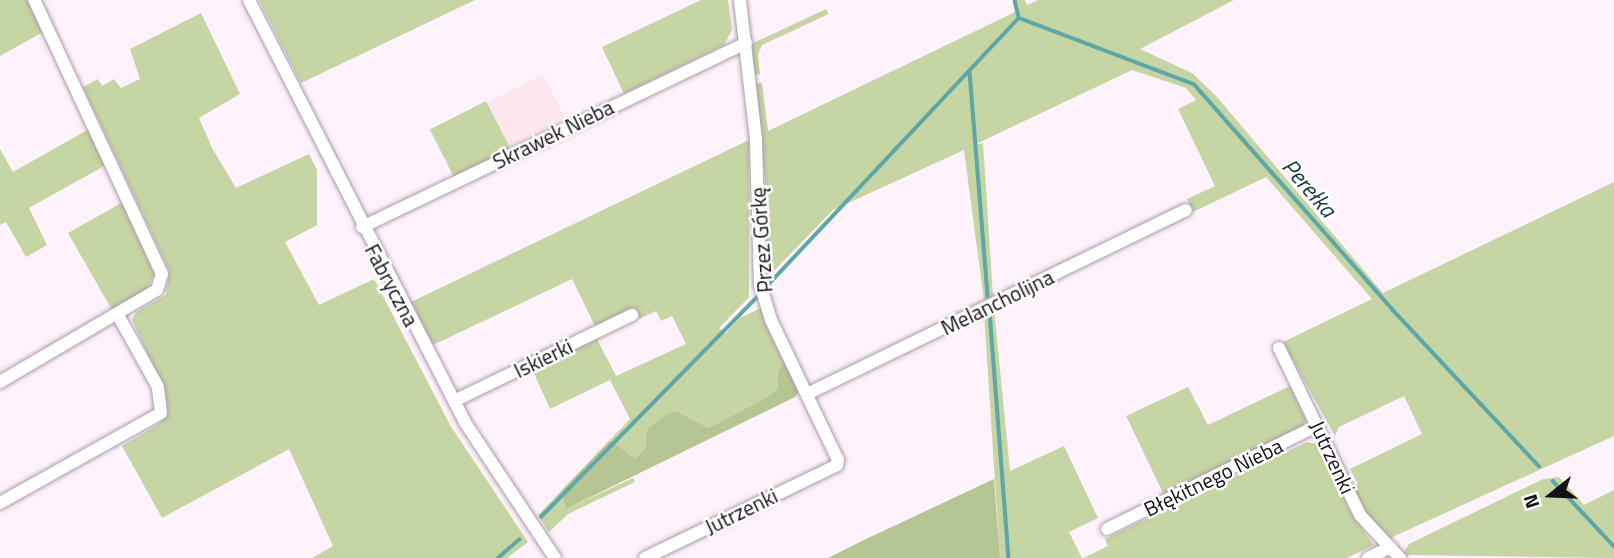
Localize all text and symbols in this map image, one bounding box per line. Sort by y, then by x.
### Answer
street label: Skrawek Nieba [488,94,618,174]
water label: Perełka [1276,153,1342,223]
street label: Przez Górkę [745,186,777,294]
street label: Fabryczna [360,240,424,330]
street label: Melancholijna [937,264,1057,340]
street label: Iskierki [510,333,576,383]
street label: Jutrzenki [1305,416,1361,498]
street label: Błękitnego Nieba [1139,432,1287,522]
north arrow [1516,460,1586,530]
street label: Jutrzenki [700,483,782,539]
text: N [1515,491,1546,512]

